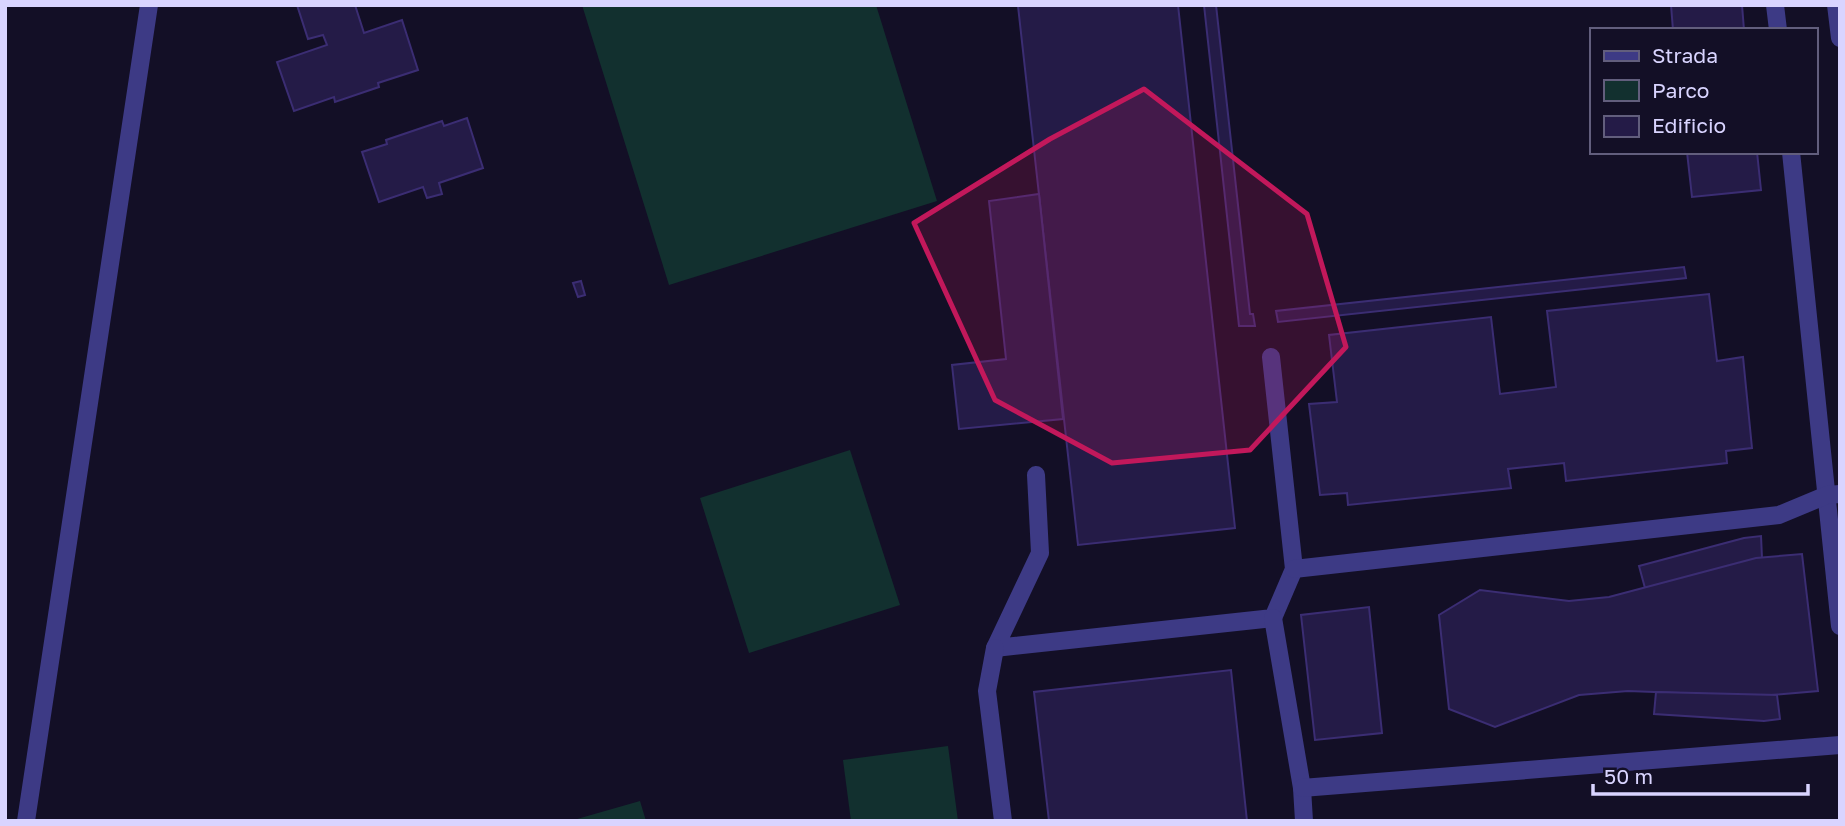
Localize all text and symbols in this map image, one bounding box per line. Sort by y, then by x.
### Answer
legend [1590,28,1817,154]
text: Strada [1652,42,1718,68]
text: Parco [1652,77,1709,103]
text: Edificio [1652,112,1726,138]
scale bar [1593,752,1808,796]
text: 50 m [1604,763,1653,789]

